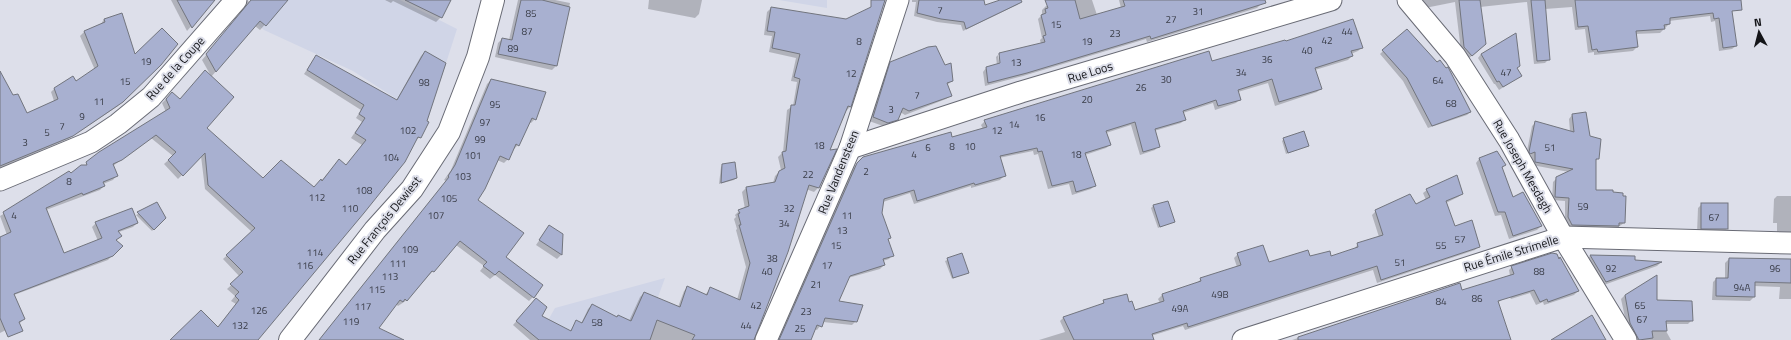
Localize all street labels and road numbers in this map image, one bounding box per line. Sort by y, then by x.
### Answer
street label: Rue de la Coupe [141,32,209,104]
street label: Rue Loos [1065,56,1115,88]
street label: Rue Joseph Mesdagh [1488,115,1558,217]
street label: Rue Vandensteen [813,127,863,217]
street label: Rue François Dewiest [342,171,426,268]
street label: Rue Émile Strimelle [1461,230,1561,276]

